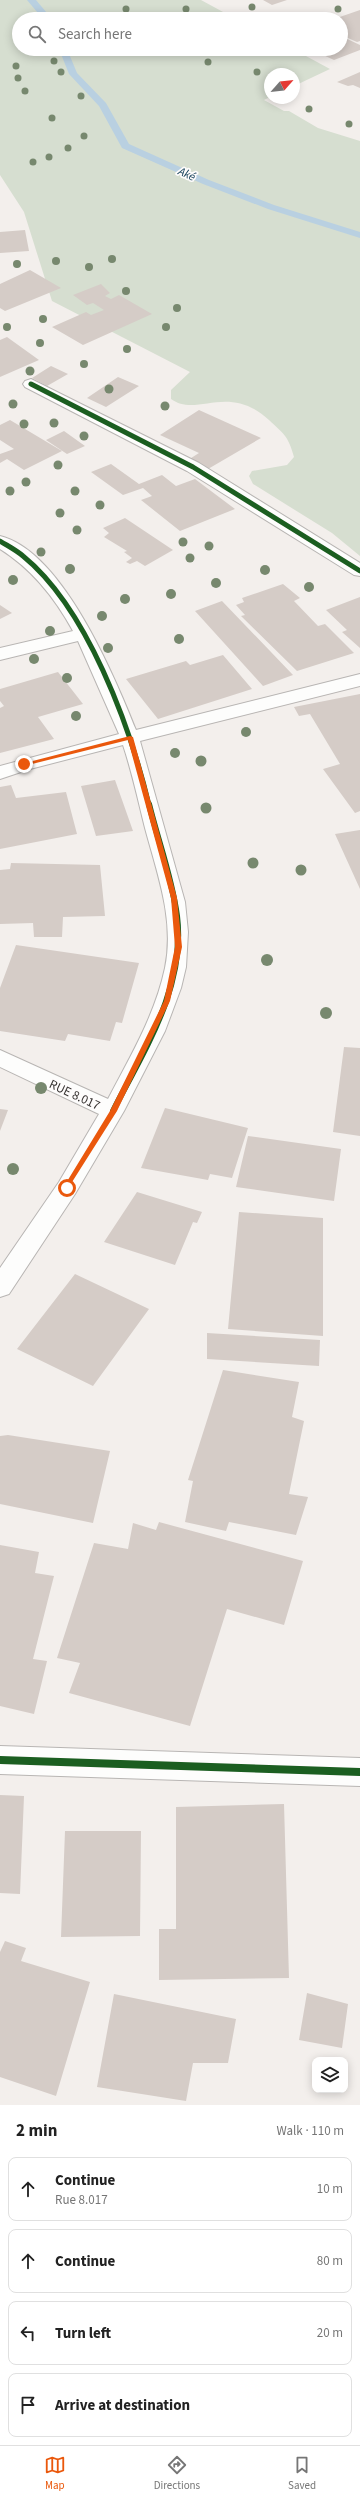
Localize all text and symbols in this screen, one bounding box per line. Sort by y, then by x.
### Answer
search box [12,12,348,56]
icon: search [26,23,48,45]
text: Search here [58,24,132,45]
north arrow [264,68,300,104]
water label: Aké [174,163,198,186]
route end [15,755,33,773]
street label: RUE 8.017 [46,1075,103,1115]
route start [58,1179,76,1197]
map controls [312,2057,348,2093]
button: layers [312,2057,348,2093]
text: 2 min [16,2119,57,2143]
text: Walk · 110 m [276,2122,344,2140]
text: Continue [55,2170,115,2191]
icon: ahead [17,2178,39,2200]
text: 10 m [317,2180,343,2198]
text: Rue 8.017 [55,2191,108,2209]
icon: ahead [17,2250,39,2272]
text: Continue [55,2251,115,2272]
text: 80 m [317,2252,343,2270]
icon: left [17,2322,39,2344]
text: Turn left [55,2323,111,2344]
text: 20 m [317,2324,343,2342]
icon: arrive [17,2394,39,2416]
text: Arrive at destination [55,2395,190,2416]
tab: Map [44,2454,66,2493]
tab: Directions [154,2454,200,2493]
tab: Saved [288,2454,316,2493]

